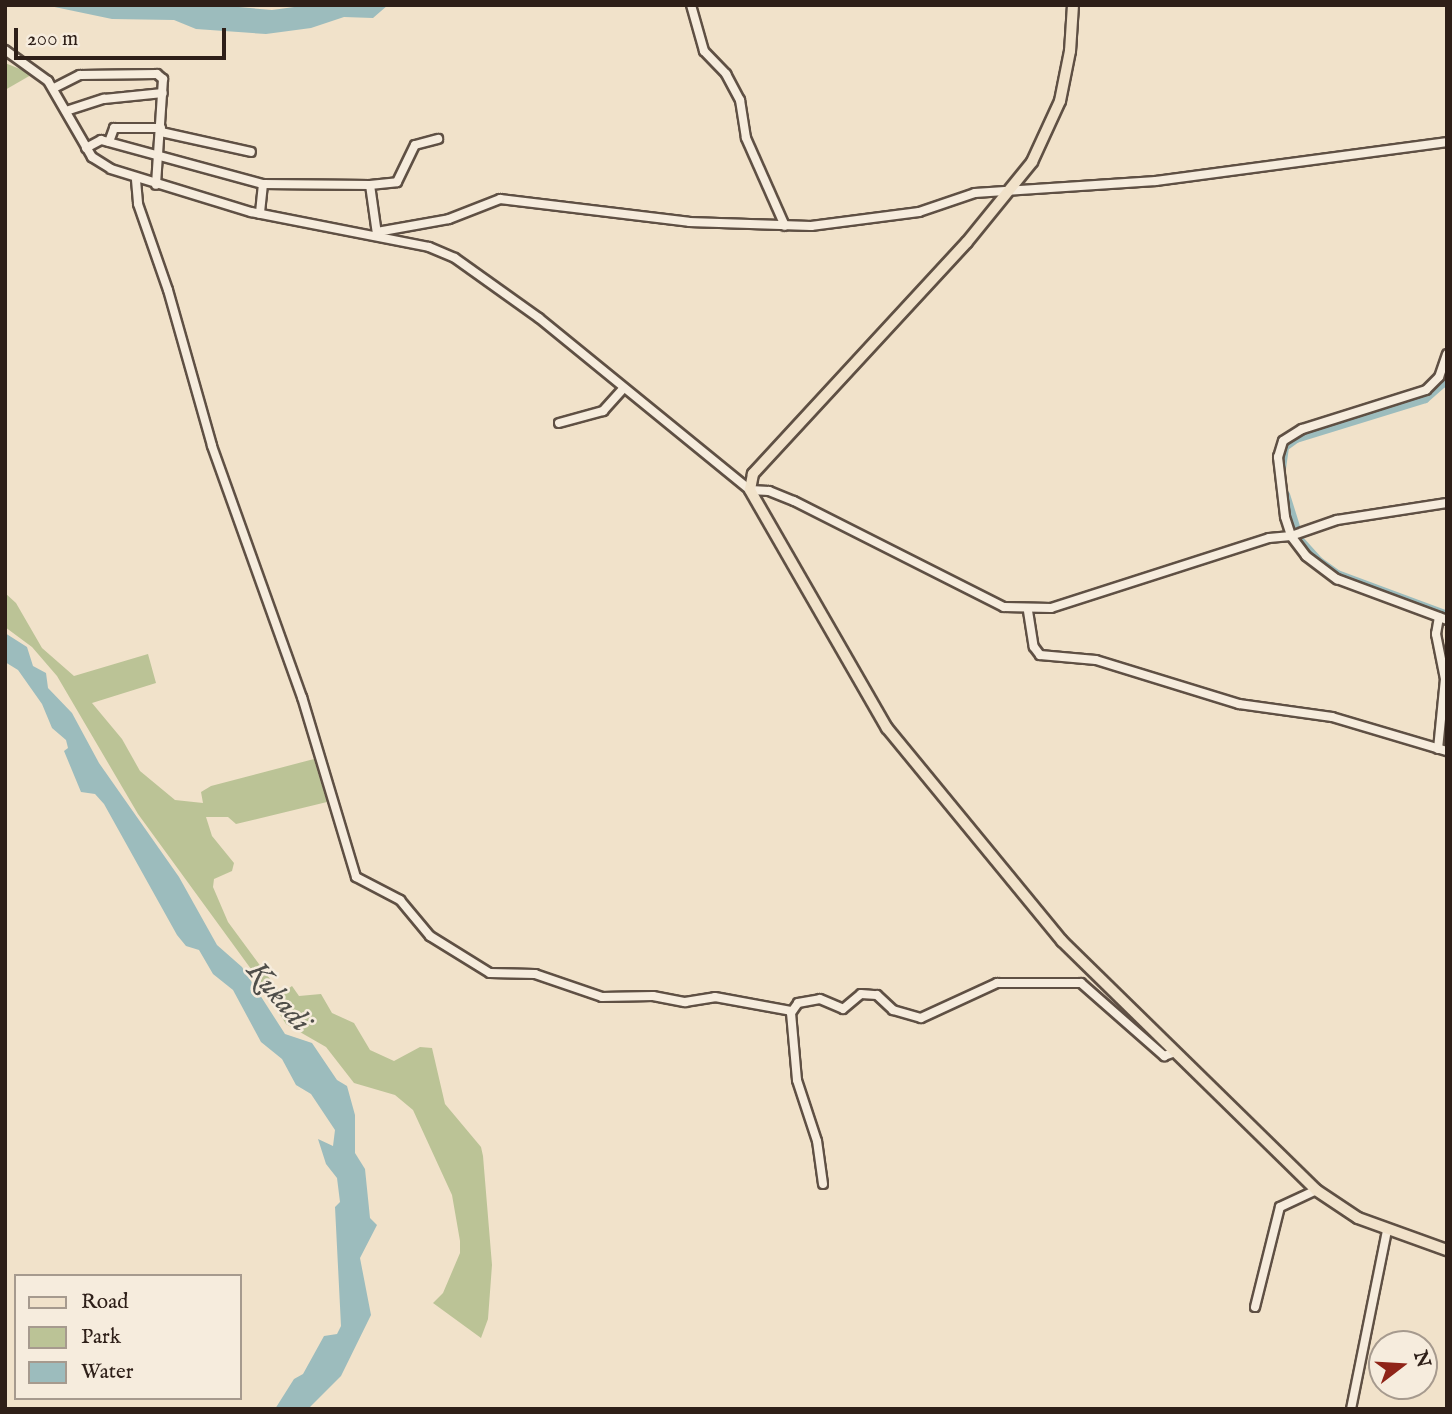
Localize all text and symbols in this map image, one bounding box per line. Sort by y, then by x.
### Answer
scale bar [18,14,229,58]
text: 200 m [27,26,78,53]
water label: Kukadi [238,954,318,1040]
legend [14,1274,242,1400]
text: Road [81,1289,128,1316]
text: Park [81,1324,121,1351]
north arrow [1368,1330,1438,1400]
text: N [1407,1348,1435,1371]
text: Water [81,1359,133,1386]

